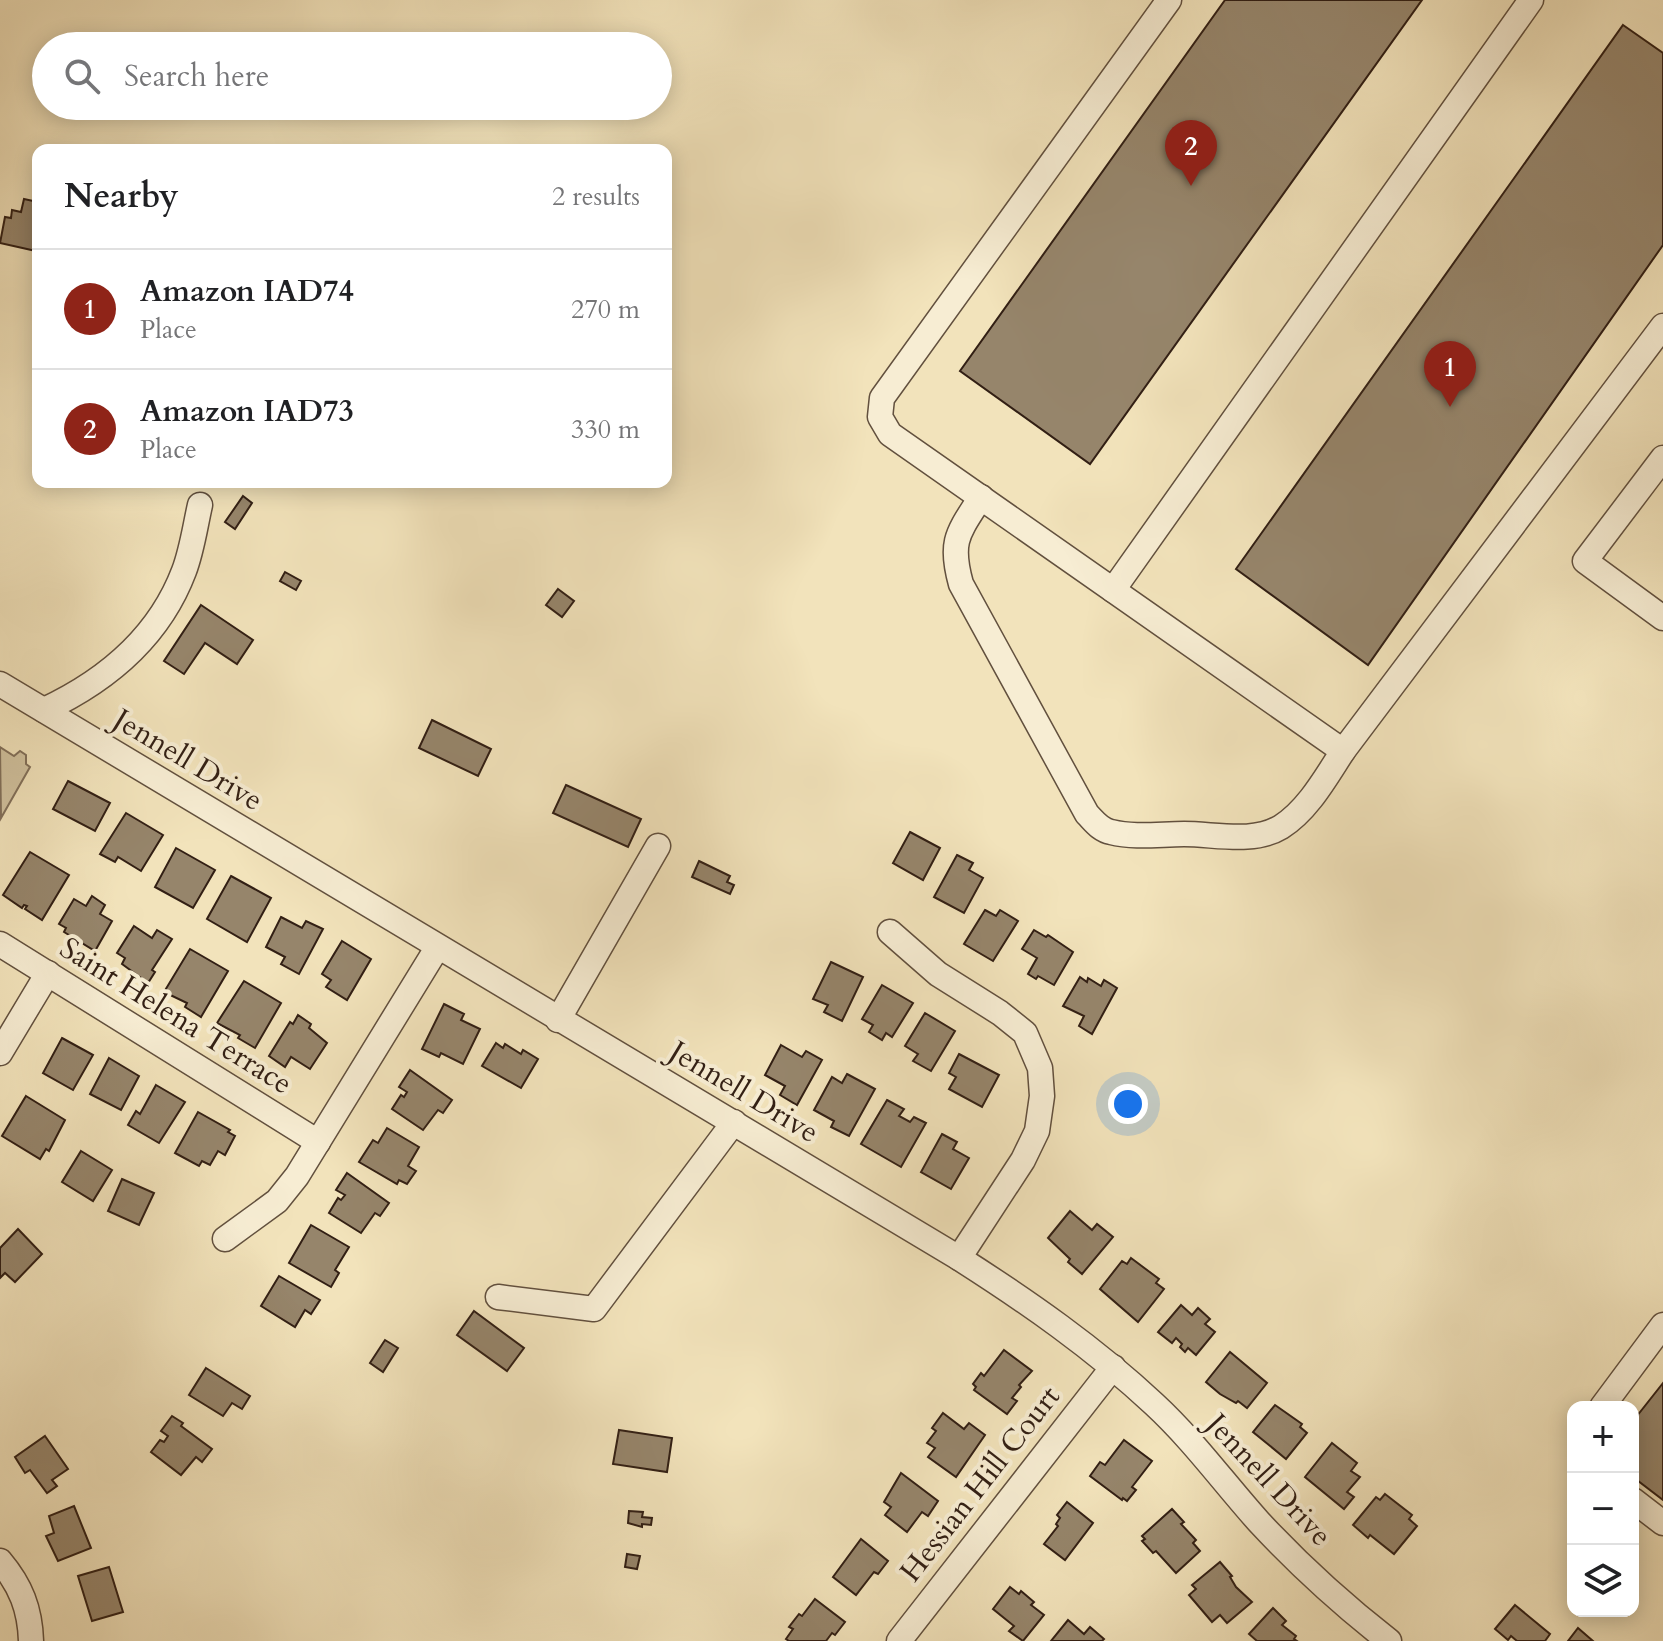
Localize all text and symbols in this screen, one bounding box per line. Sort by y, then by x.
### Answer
search box [32,32,672,120]
icon: search [60,54,104,98]
text: Search here [124,56,269,97]
pin: 2 [1165,120,1217,186]
text: Nearby [64,173,179,219]
text: 2 results [552,179,640,214]
text: Amazon IAD74 [140,271,354,312]
text: 1 [83,292,97,327]
text: 270 m [571,292,640,327]
text: Place [140,312,197,347]
pin: 1 [1424,341,1476,407]
text: Amazon IAD73 [140,391,354,432]
text: 2 [83,412,97,447]
text: 330 m [571,412,640,447]
text: Place [140,432,197,467]
street label: Jennell Drive [102,697,270,821]
street label: Saint Helena Terrace [52,928,300,1104]
street label: Jennell Drive [658,1029,826,1153]
your location [1108,1084,1148,1124]
street label: Hessian Hill Court [891,1377,1070,1590]
map controls [1567,1401,1639,1617]
button: + [1567,1401,1639,1473]
street label: Jennell Drive [1194,1402,1341,1555]
button: − [1567,1473,1639,1545]
button: layers [1567,1545,1639,1617]

